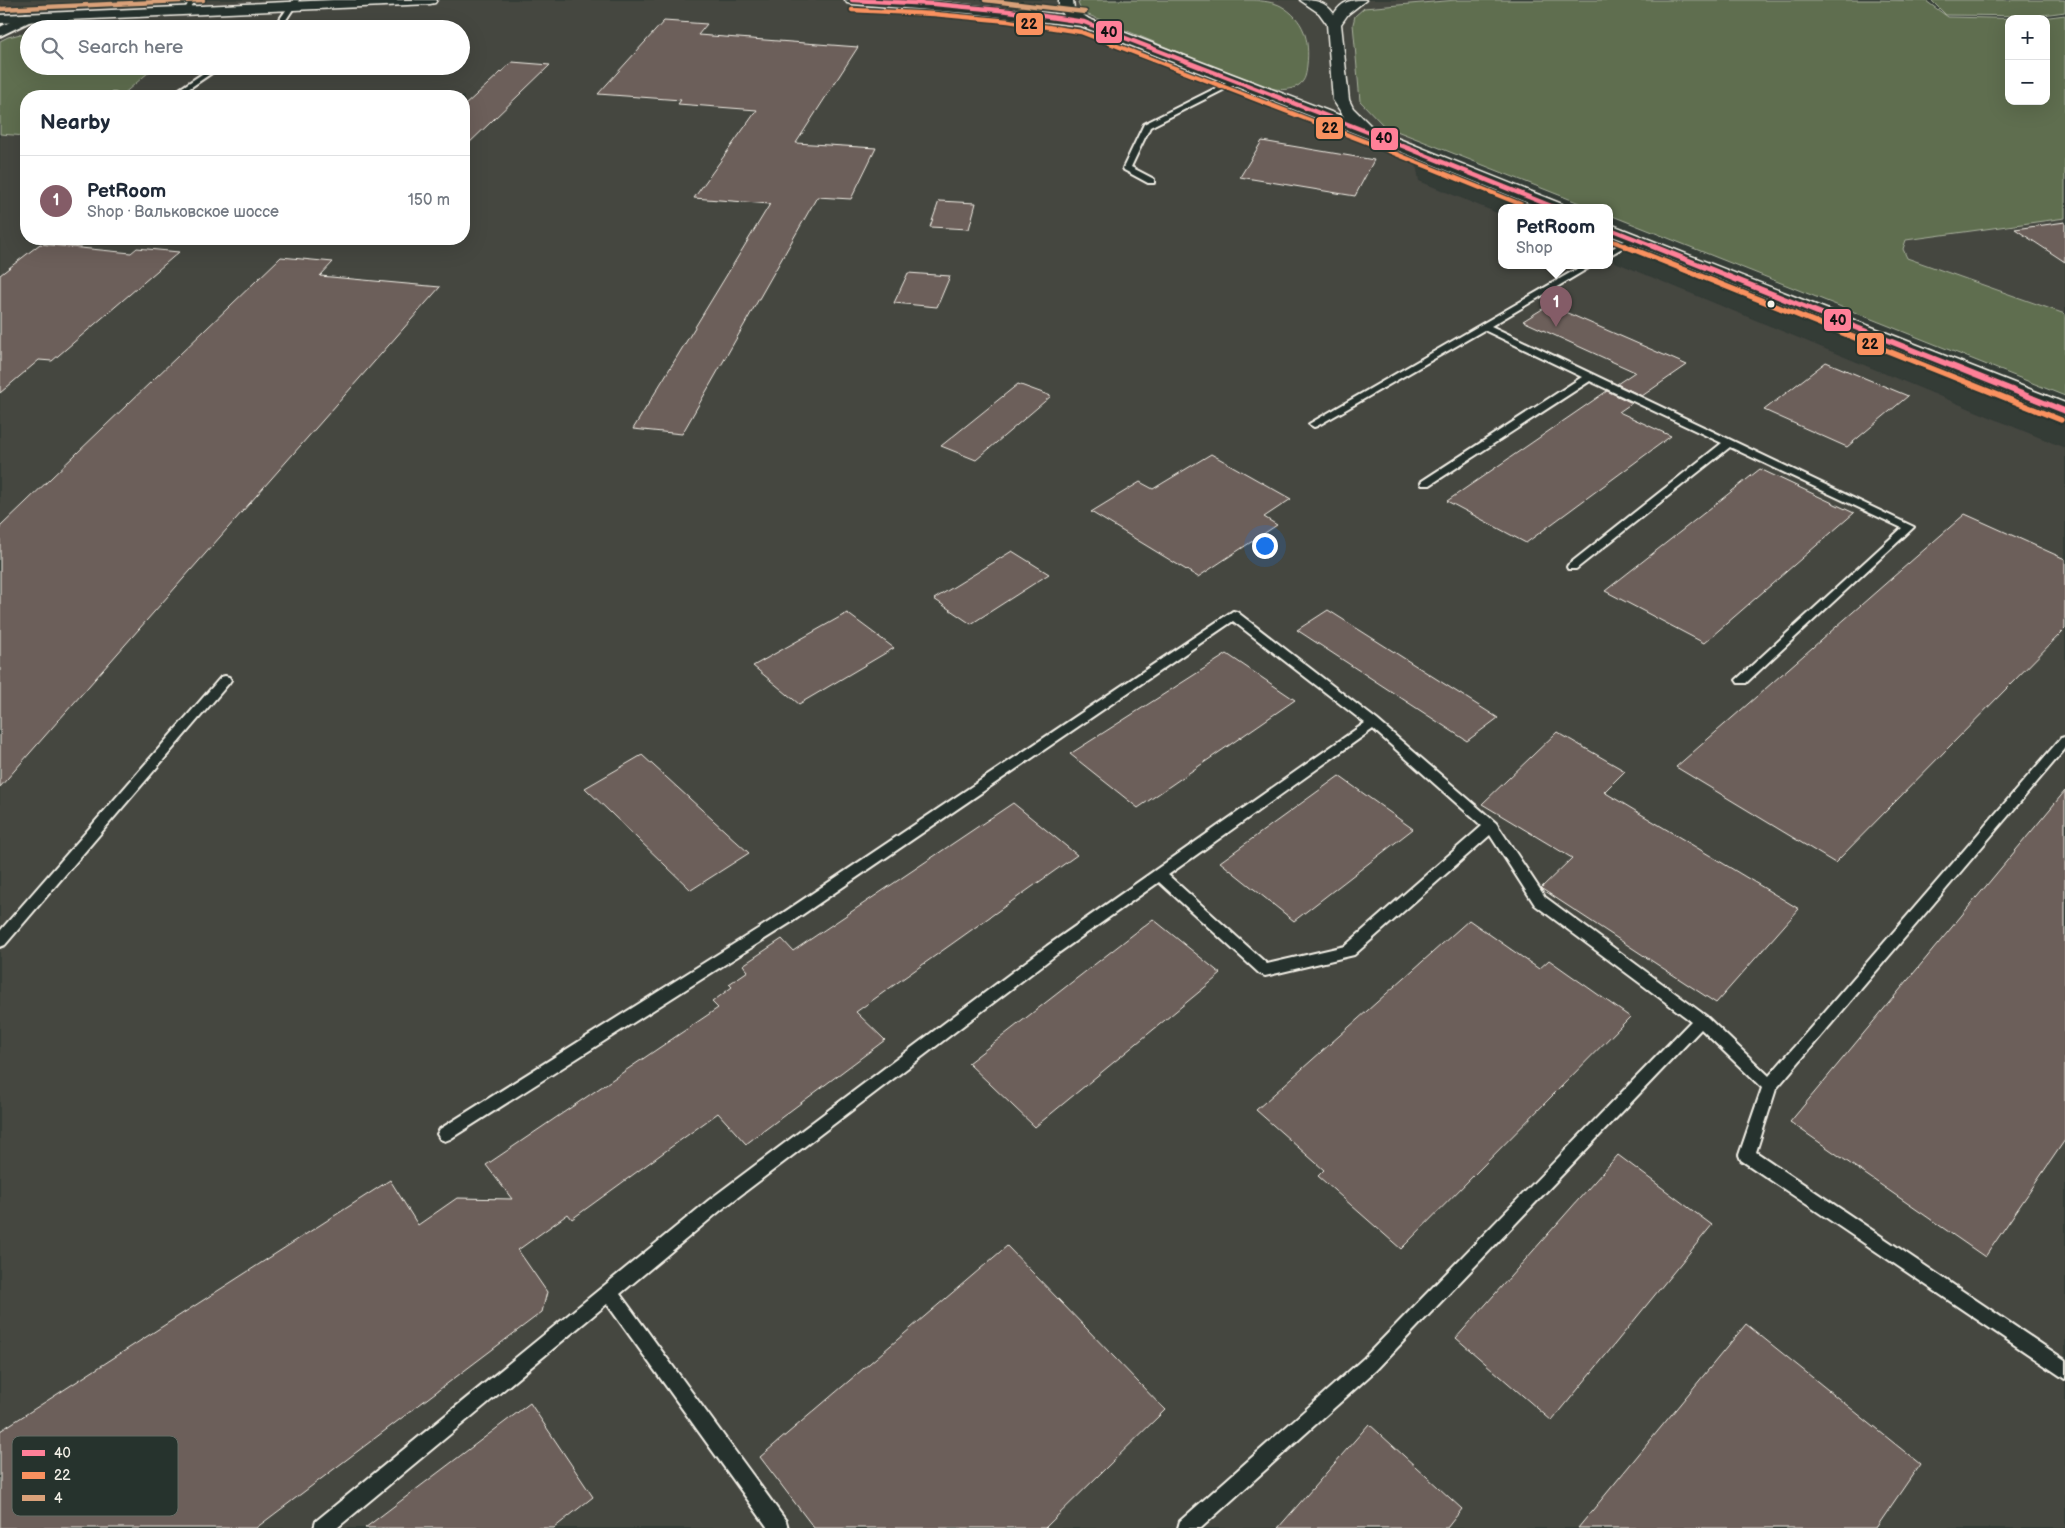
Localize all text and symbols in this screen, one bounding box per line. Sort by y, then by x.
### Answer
line badge: 22 [1015,12,1044,36]
map controls [2005,15,2050,105]
button: + [2005,15,2050,60]
text: 22 [1021,16,1038,33]
search box [20,20,470,75]
line badge: 40 [1095,20,1123,44]
text: 40 [1101,24,1118,41]
icon: search [38,34,66,62]
text: Search here [78,36,183,59]
button: − [2005,60,2050,105]
text: Nearby [40,110,110,135]
line badge: 22 [1315,116,1344,140]
text: 22 [1322,120,1339,137]
line badge: 40 [1370,127,1399,151]
text: 40 [1376,130,1393,147]
text: PetRoom [87,180,166,203]
text: 1 [53,191,59,210]
text: 150 m [408,191,450,210]
text: Shop · Вальковское шоссе [87,203,279,222]
popup [1498,204,1613,269]
text: PetRoom [1516,216,1595,239]
text: Shop [1516,239,1553,258]
pin: 1 [1540,286,1572,327]
unlabelled marker [1766,299,1776,309]
line badge: 40 [1823,308,1852,332]
text: 40 [1830,312,1847,329]
line badge: 22 [1856,332,1885,356]
text: 22 [1862,336,1879,353]
your location [1252,533,1278,559]
legend [12,1436,178,1516]
text: 40 [54,1445,71,1462]
text: 22 [54,1467,71,1484]
text: 4 [54,1490,63,1507]

